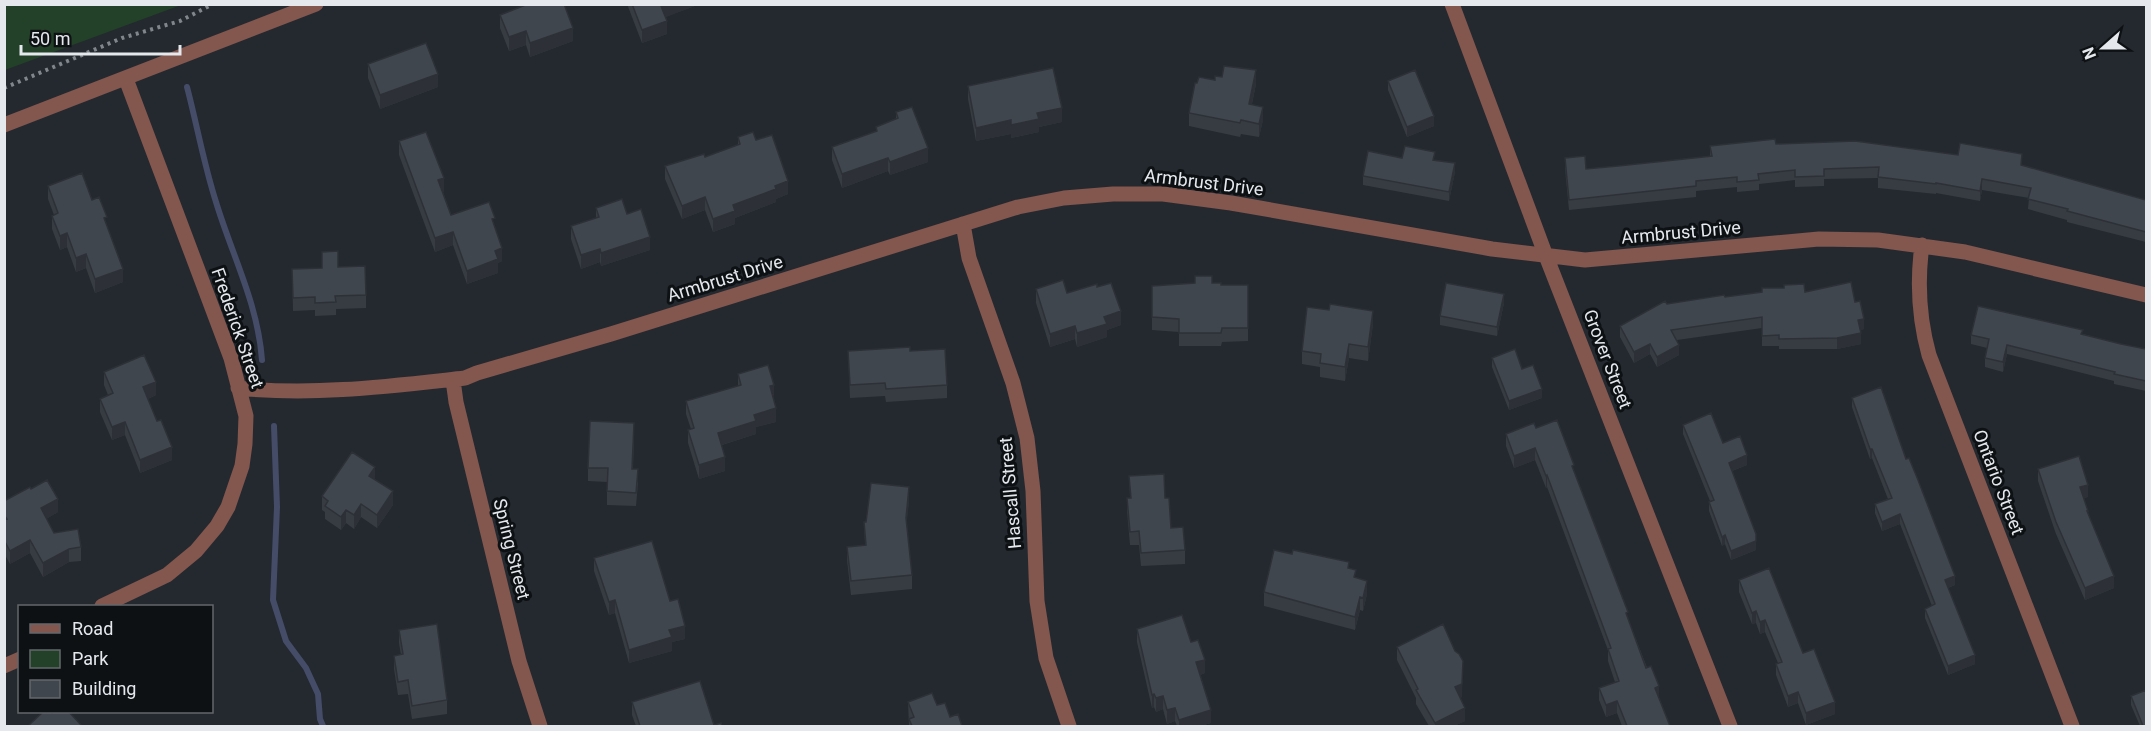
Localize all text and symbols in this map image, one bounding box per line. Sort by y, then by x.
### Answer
scale bar [21,18,180,56]
north arrow [2073,18,2133,78]
text: 50 m [30,28,70,49]
text: N [2079,45,2100,62]
street label: Armbrust Drive [1143,164,1265,200]
street label: Armbrust Drive [1620,216,1742,248]
street label: Armbrust Drive [665,250,785,306]
street label: Frederick Street [208,265,268,391]
street label: Grover Street [1579,306,1637,412]
street label: Ontario Street [1969,427,2029,538]
street label: Hascall Street [995,436,1025,550]
street label: Spring Street [489,496,535,602]
legend [18,605,213,713]
text: Road [72,618,113,639]
text: Park [72,648,109,669]
text: Building [72,678,136,699]

